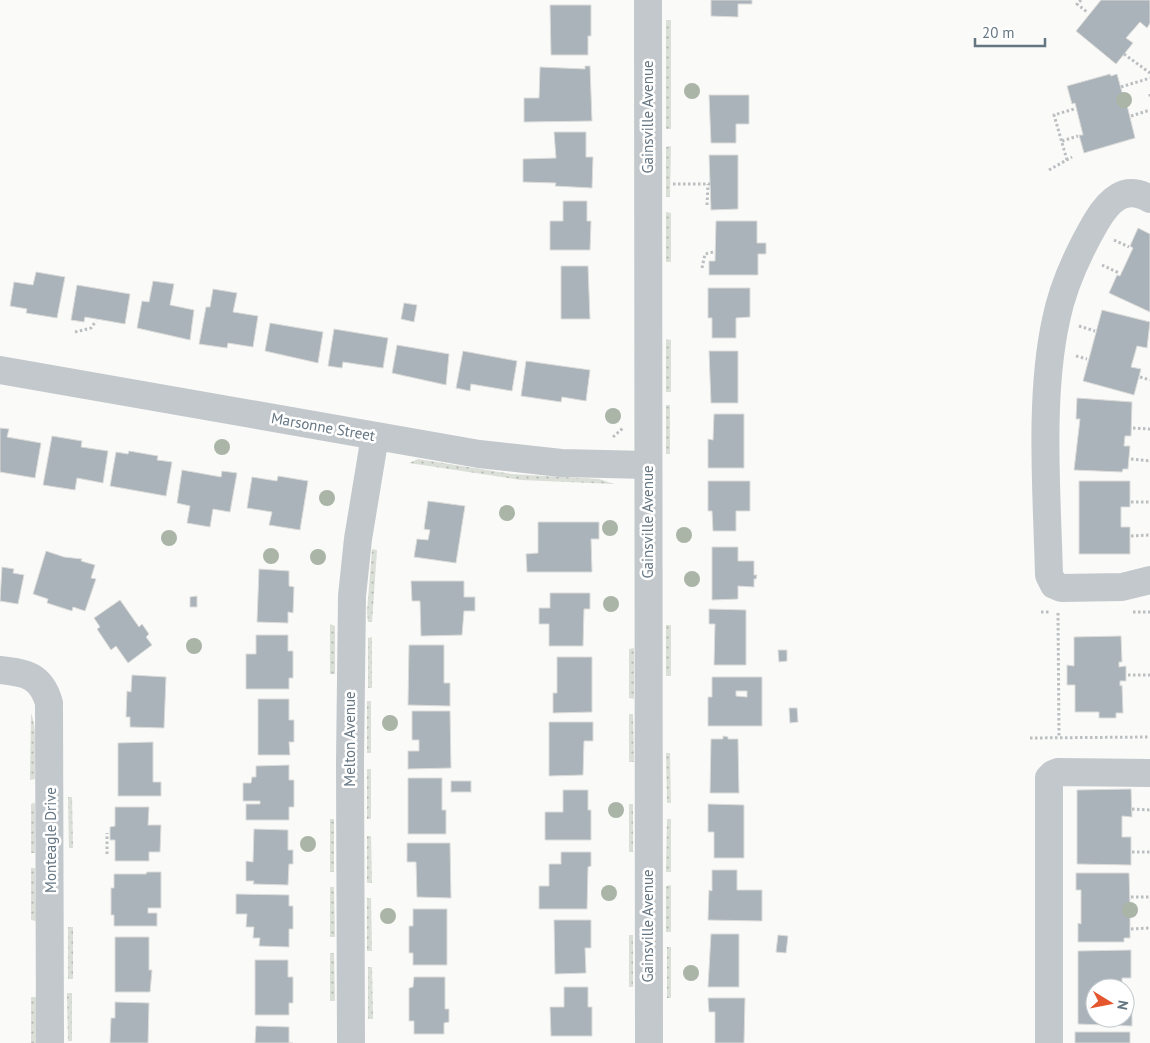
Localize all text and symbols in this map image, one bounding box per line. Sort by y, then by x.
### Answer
scale bar [975,15,1045,47]
text: 20 m [982,23,1015,42]
street label: Gainsville Avenue [638,60,657,174]
street label: Marsonne Street [270,408,376,445]
street label: Gainsville Avenue [638,465,657,579]
street label: Melton Avenue [340,691,359,787]
street label: Monteagle Drive [41,787,60,893]
street label: Gainsville Avenue [638,869,657,983]
north arrow [1085,978,1135,1028]
text: N [1113,999,1132,1011]

